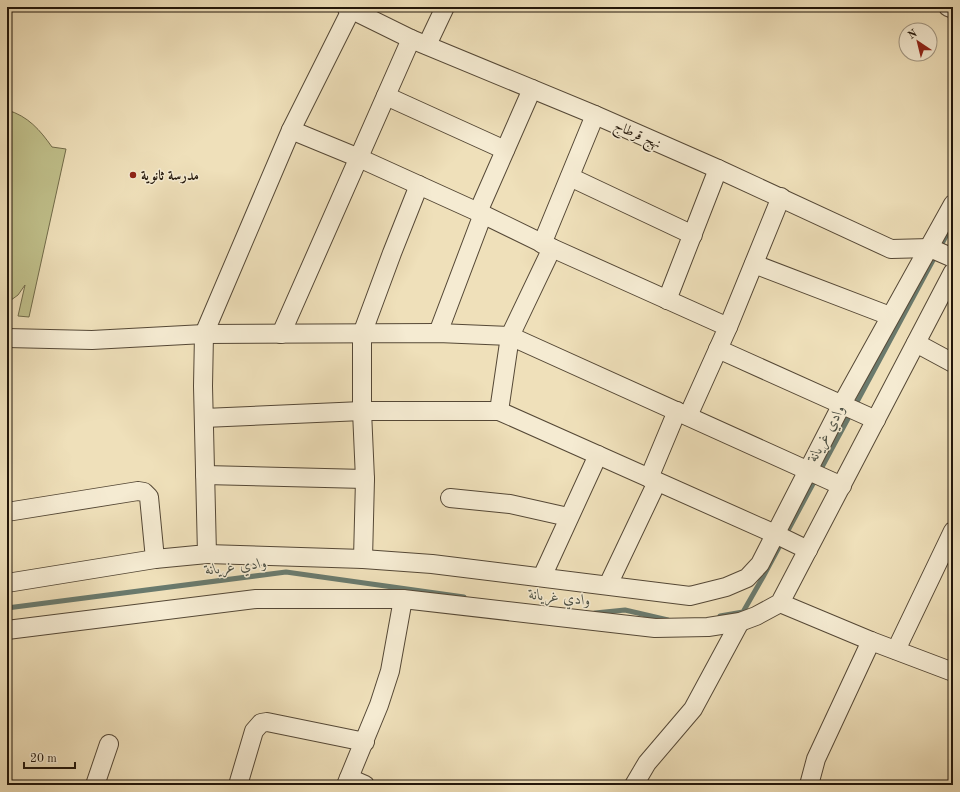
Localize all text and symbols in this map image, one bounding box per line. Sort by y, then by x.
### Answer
north arrow [898,22,938,62]
text: N [907,28,920,42]
street label: نهج قرطاج [610,118,663,156]
place label: مدرسة ثانوية [141,169,199,184]
marker: مدرسة ثانوية [128,170,138,180]
water label: وادي غريانة [805,403,851,468]
water label: وادي غريانة [202,556,268,582]
water label: وادي غريانة [526,588,591,612]
scale bar [24,744,75,770]
text: 20 m [30,753,57,765]

